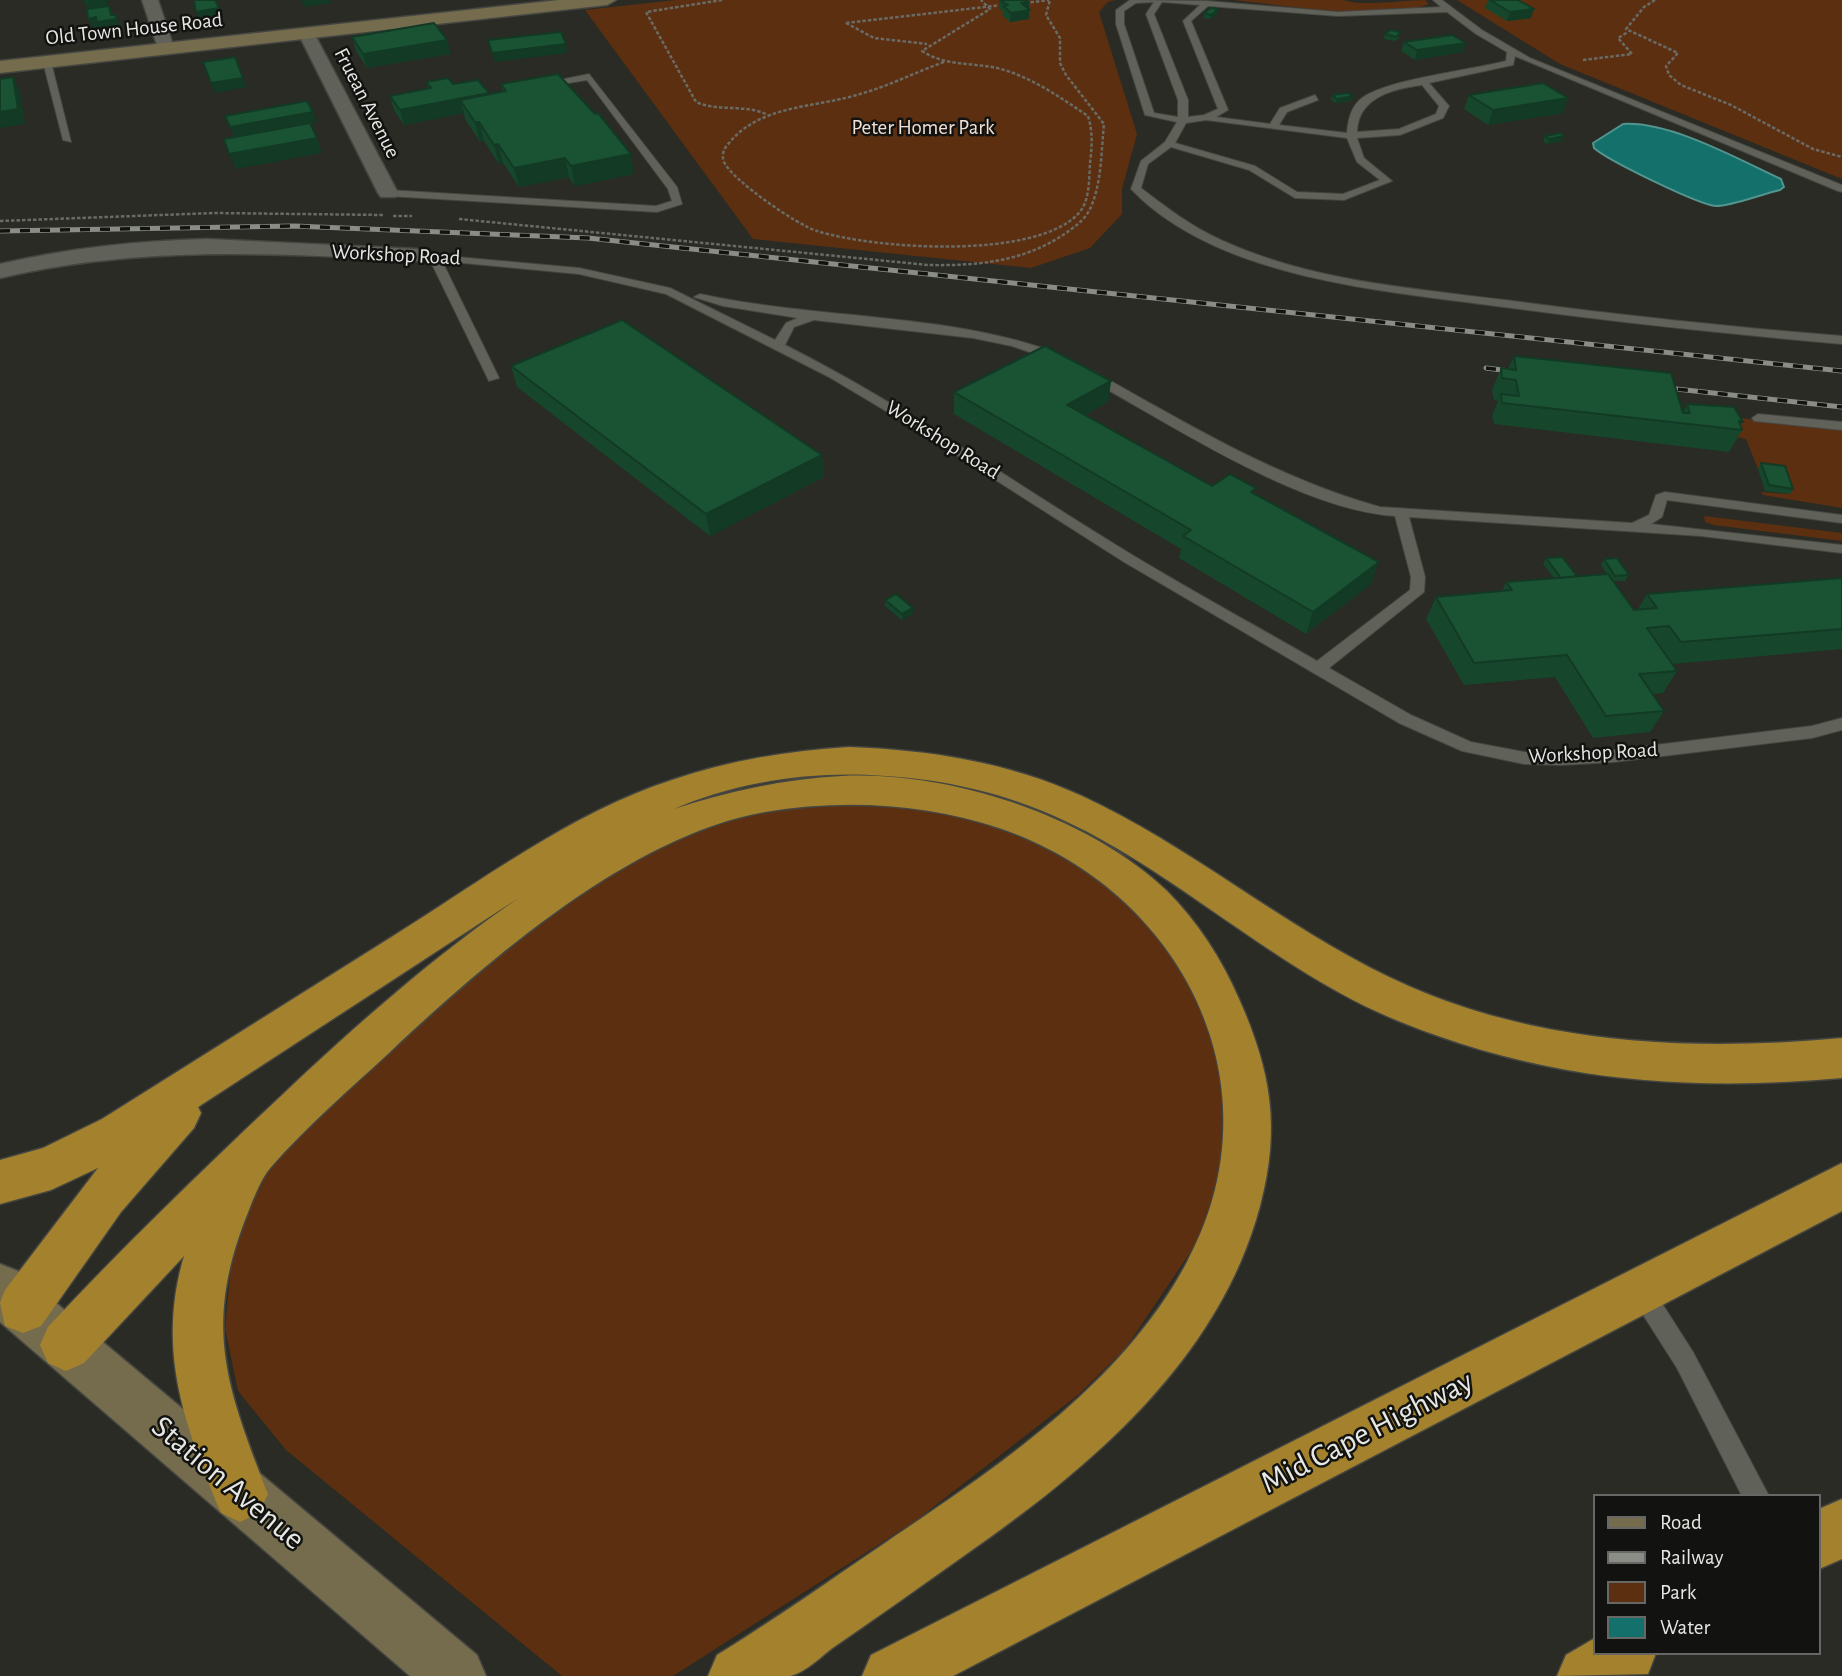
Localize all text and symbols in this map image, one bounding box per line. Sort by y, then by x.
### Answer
street label: Old Town House Road [44,7,224,51]
street label: Fruean Avenue [328,44,406,162]
park label: Peter Homer Park [851,115,995,141]
street label: Workshop Road [331,239,461,271]
street label: Workshop Road [882,395,1004,485]
street label: Workshop Road [1528,737,1658,769]
street label: Mid Cape Highway [1255,1362,1479,1502]
street label: Station Avenue [143,1408,313,1558]
legend [1594,1494,1821,1655]
text: Road [1660,1512,1702,1533]
text: Railway [1660,1547,1723,1568]
text: Park [1660,1582,1696,1603]
text: Water [1660,1617,1710,1638]

